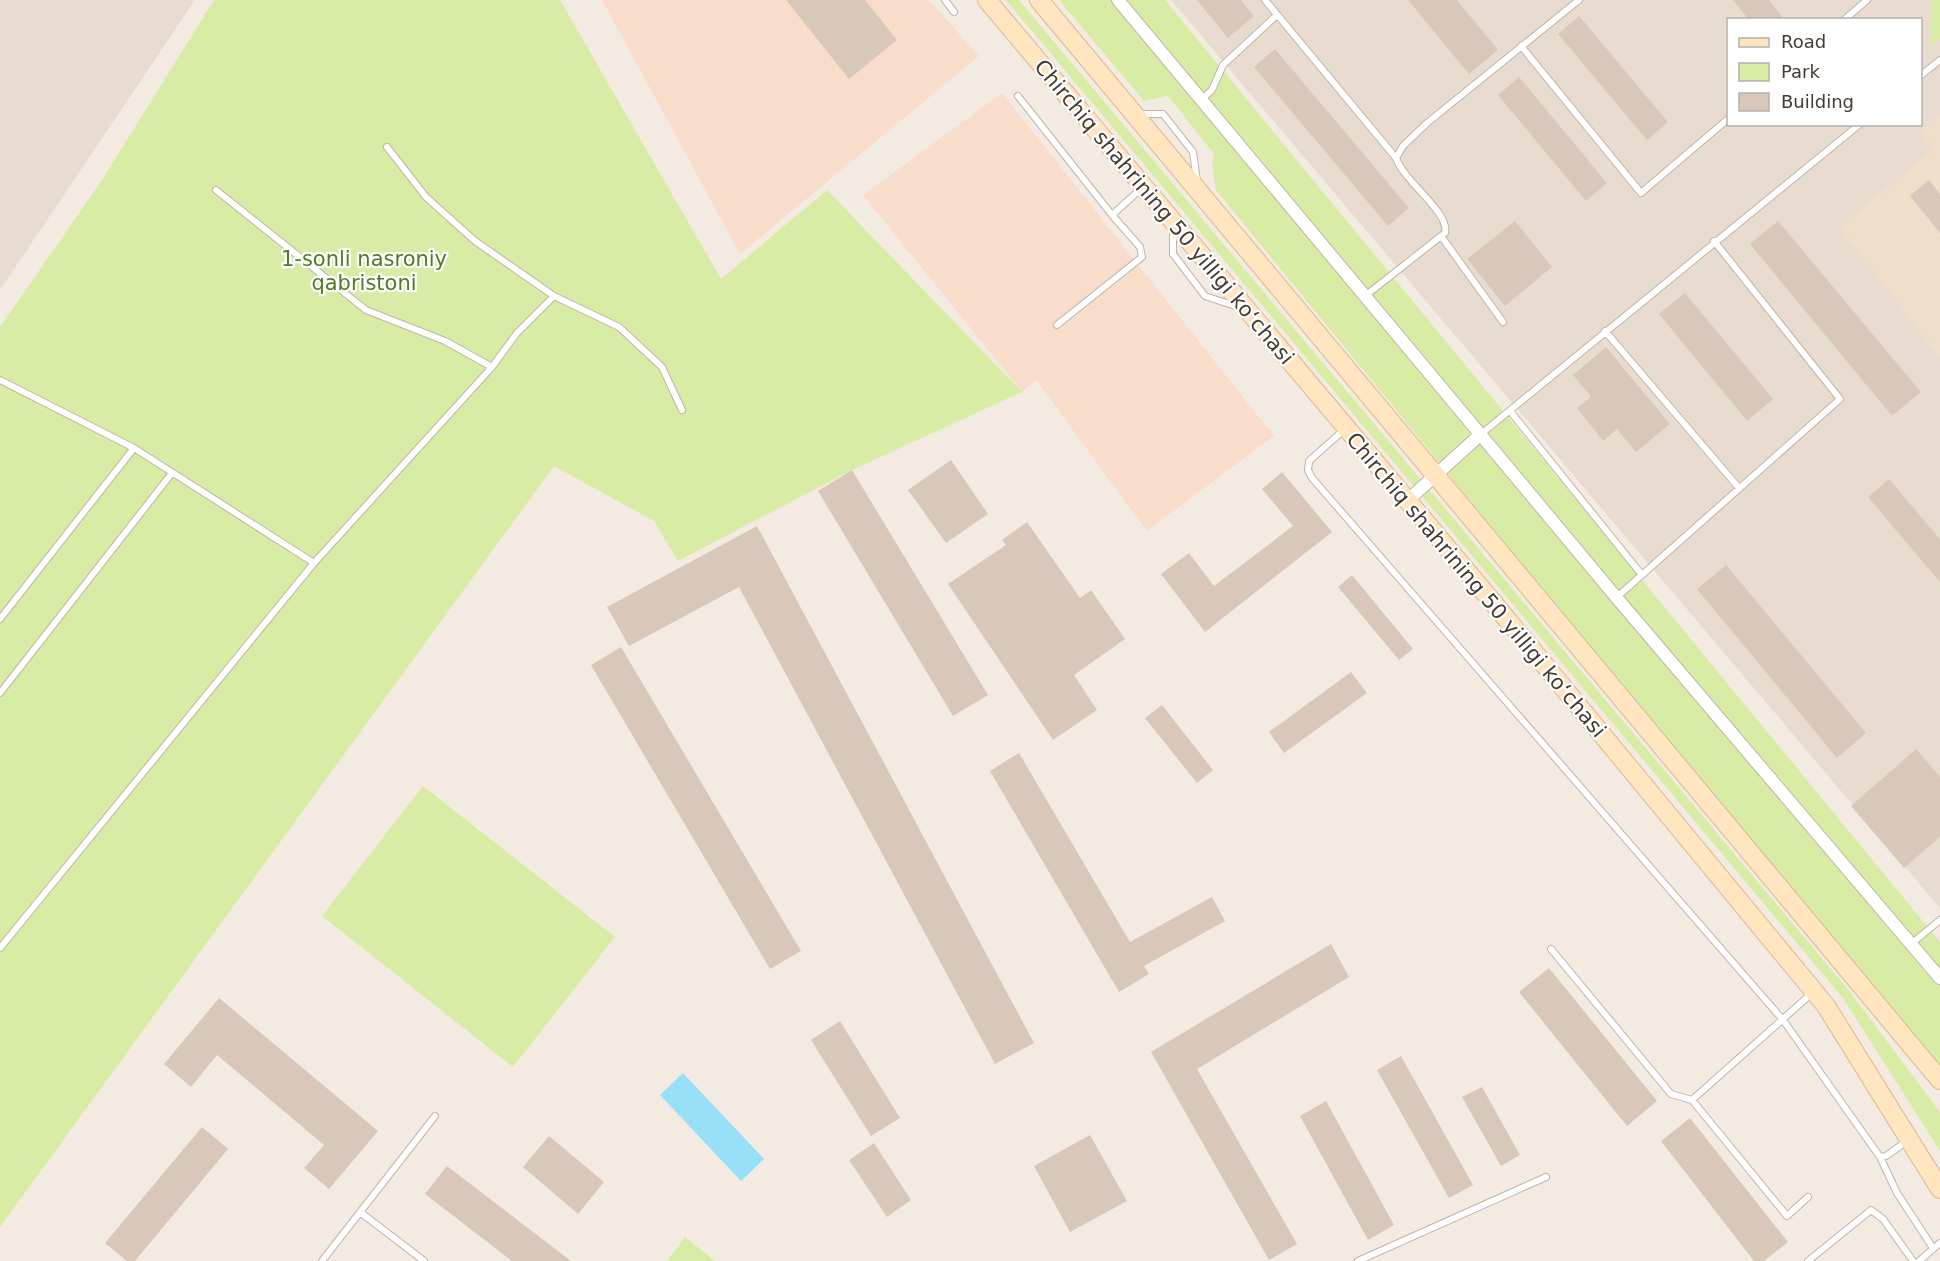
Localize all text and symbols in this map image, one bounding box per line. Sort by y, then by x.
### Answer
legend [1727,18,1922,126]
text: Road [1781,31,1826,52]
street label: Chirchiq shahrining 50 yilligi koʻchasi [1029,55,1299,369]
text: Park [1781,61,1820,82]
text: Building [1781,91,1854,112]
park label: 1-sonli nasroniy qabristoni [281,247,447,295]
street label: Chirchiq shahrining 50 yilligi koʻchasi [1341,428,1611,742]

